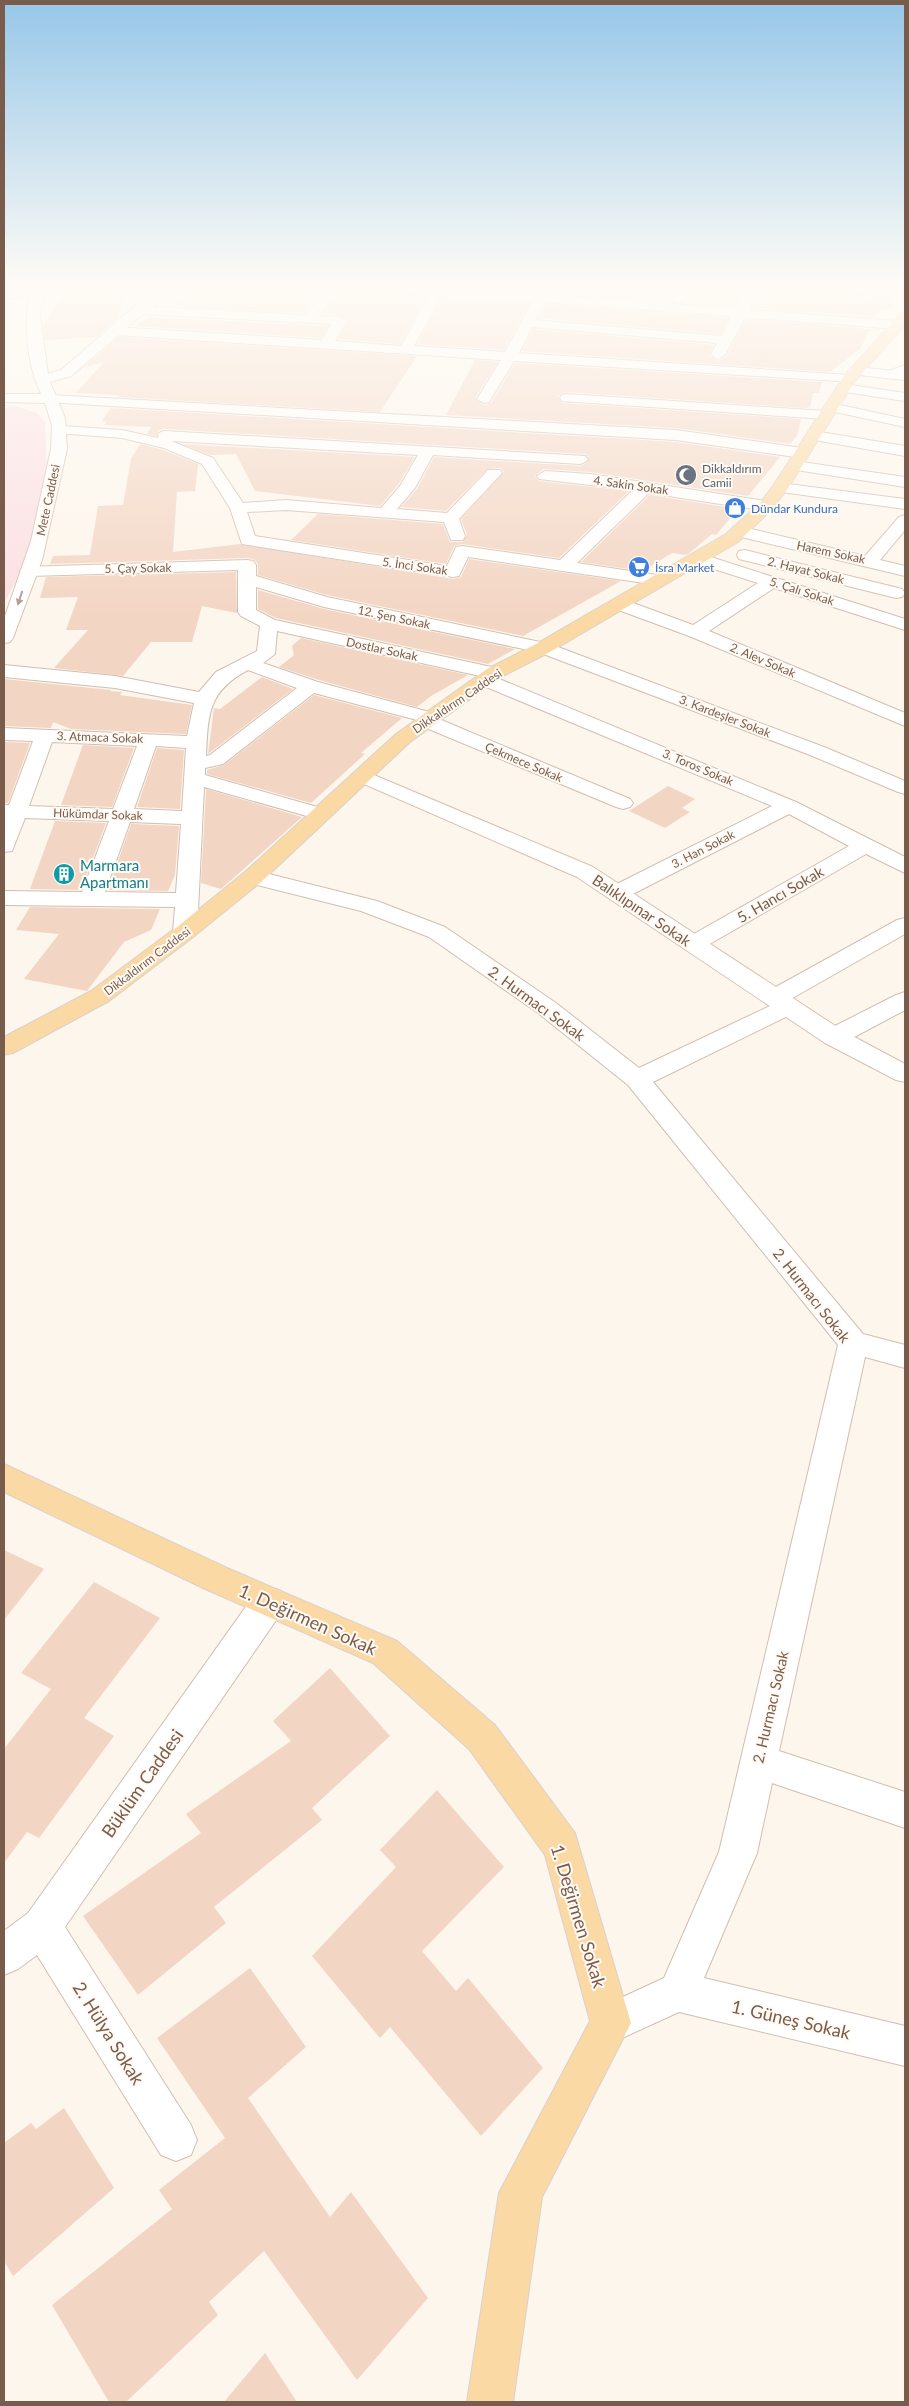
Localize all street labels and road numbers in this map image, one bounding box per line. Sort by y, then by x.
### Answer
street label: Mete Caddesi [33,463,63,537]
street label: 4. Sakin Sokak [593,472,670,498]
street label: Harem Sokak [795,537,868,567]
street label: 2. Hayat Sokak [766,553,847,587]
street label: 5. İnci Sokak [381,554,450,578]
street label: 5. Çay Sokak [104,560,173,576]
street label: 5. Çalı Sokak [768,574,837,609]
street label: 12. Şen Sokak [356,602,433,632]
street label: Dostlar Sokak [345,634,420,664]
street label: 2. Alev Sokak [728,639,799,681]
street label: Dikkaldırım Caddesi [409,665,505,736]
street label: 3. Kardeşler Sokak [677,692,774,741]
street label: 3. Atmaca Sokak [56,728,144,746]
street label: Çekmece Sokak [483,739,566,785]
street label: 3. Toros Sokak [660,745,737,789]
street label: Hükümdar Sokak [53,805,144,823]
street label: 3. Han Sokak [669,826,738,871]
street label: 5. Hancı Sokak [733,862,827,926]
street label: Balıklıpınar Sokak [589,870,695,950]
street label: Dikkaldırım Caddesi [101,923,193,998]
street label: 2. Hurmacı Sokak [485,962,589,1044]
street label: 2. Hurmacı Sokak [770,1244,855,1346]
street label: 1. Değirmen Sokak [236,1579,381,1660]
street label: 2. Hurmacı Sokak [748,1649,792,1765]
street label: Büklüm Caddesi [97,1725,187,1841]
street label: 1. Değirmen Sokak [547,1842,612,1991]
street label: 2. Hülya Sokak [69,1978,150,2089]
street label: 1. Güneş Sokak [729,1995,853,2044]

